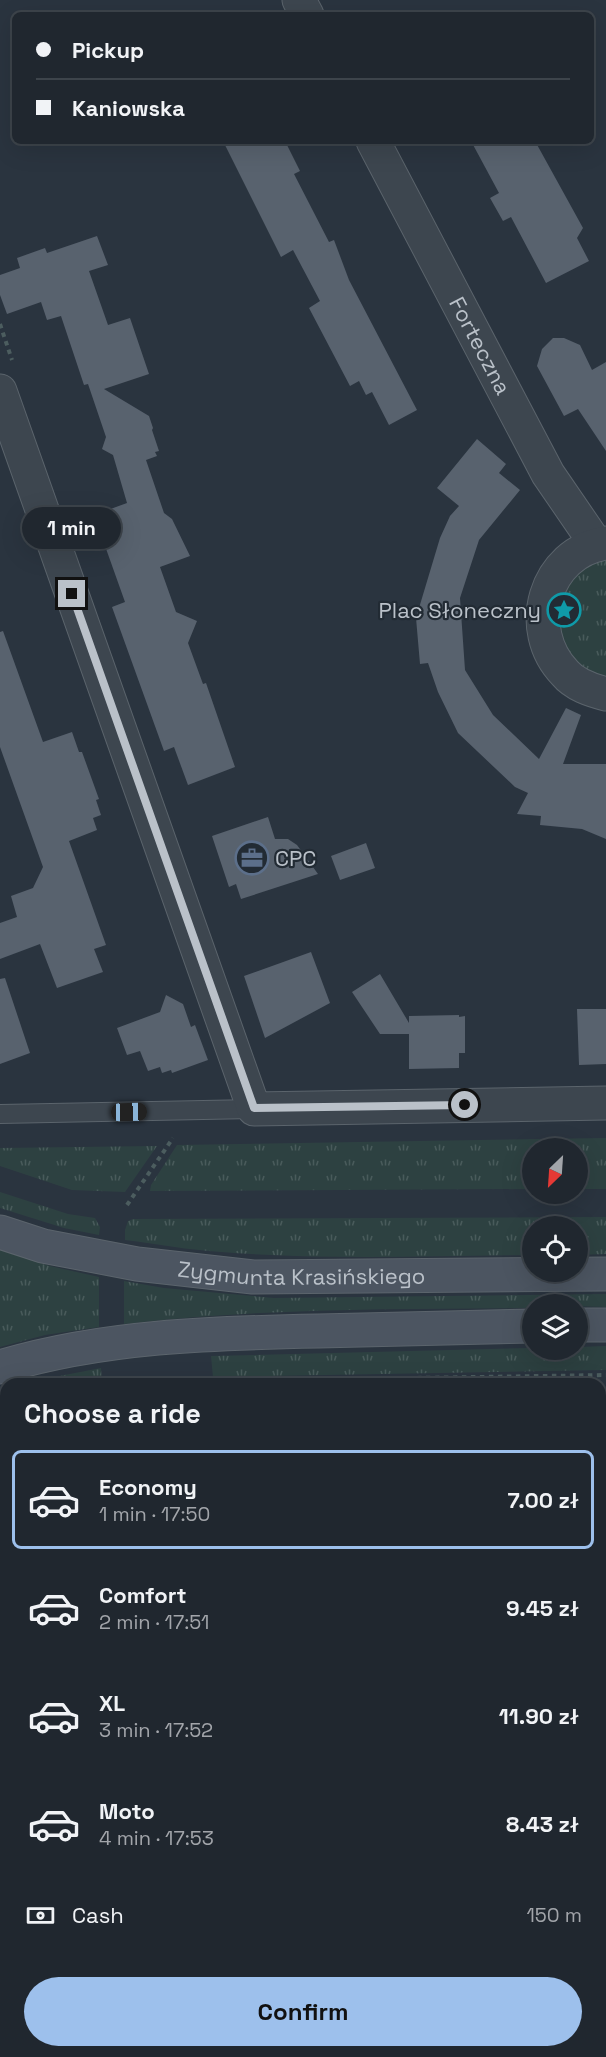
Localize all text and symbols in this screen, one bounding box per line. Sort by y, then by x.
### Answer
text: Pickup [72,36,144,64]
text: Kaniowska [72,94,185,122]
street label: Forteczna [443,292,518,400]
callout: 1 min [22,507,122,549]
text: 1 min [47,515,96,541]
route end [58,580,85,607]
place icon: Plac Słoneczny [546,592,582,628]
place label: Plac Słoneczny [379,596,541,624]
office icon: CPC [234,840,270,876]
place label: CPC [275,844,316,872]
route start [451,1091,478,1118]
car [111,1103,147,1121]
north arrow [522,1138,588,1204]
map controls [522,1138,588,1360]
button: locate [522,1216,588,1282]
street label: Zygmunta Krasińskiego [176,1255,425,1291]
button: layers [522,1294,588,1360]
text: Choose a ride [24,1396,201,1431]
icon: car [27,1473,81,1527]
text: Economy [99,1473,197,1501]
text: 7.00 zł [508,1486,579,1514]
text: 1 min · 17:50 [99,1501,210,1527]
icon: car [27,1581,81,1635]
text: Comfort [99,1581,187,1609]
text: 9.45 zł [506,1594,579,1622]
text: 2 min · 17:51 [99,1609,209,1635]
icon: car [27,1689,81,1743]
text: XL [99,1689,125,1717]
text: 11.90 zł [499,1702,579,1730]
text: 3 min · 17:52 [99,1717,213,1743]
icon: car [27,1797,81,1851]
text: Moto [99,1797,155,1825]
text: 8.43 zł [506,1810,579,1838]
text: 4 min · 17:53 [99,1825,214,1851]
icon: cash [24,1899,57,1932]
text: Cash [72,1901,124,1929]
text: 150 m [527,1902,582,1928]
button: Confirm [24,1977,582,2046]

